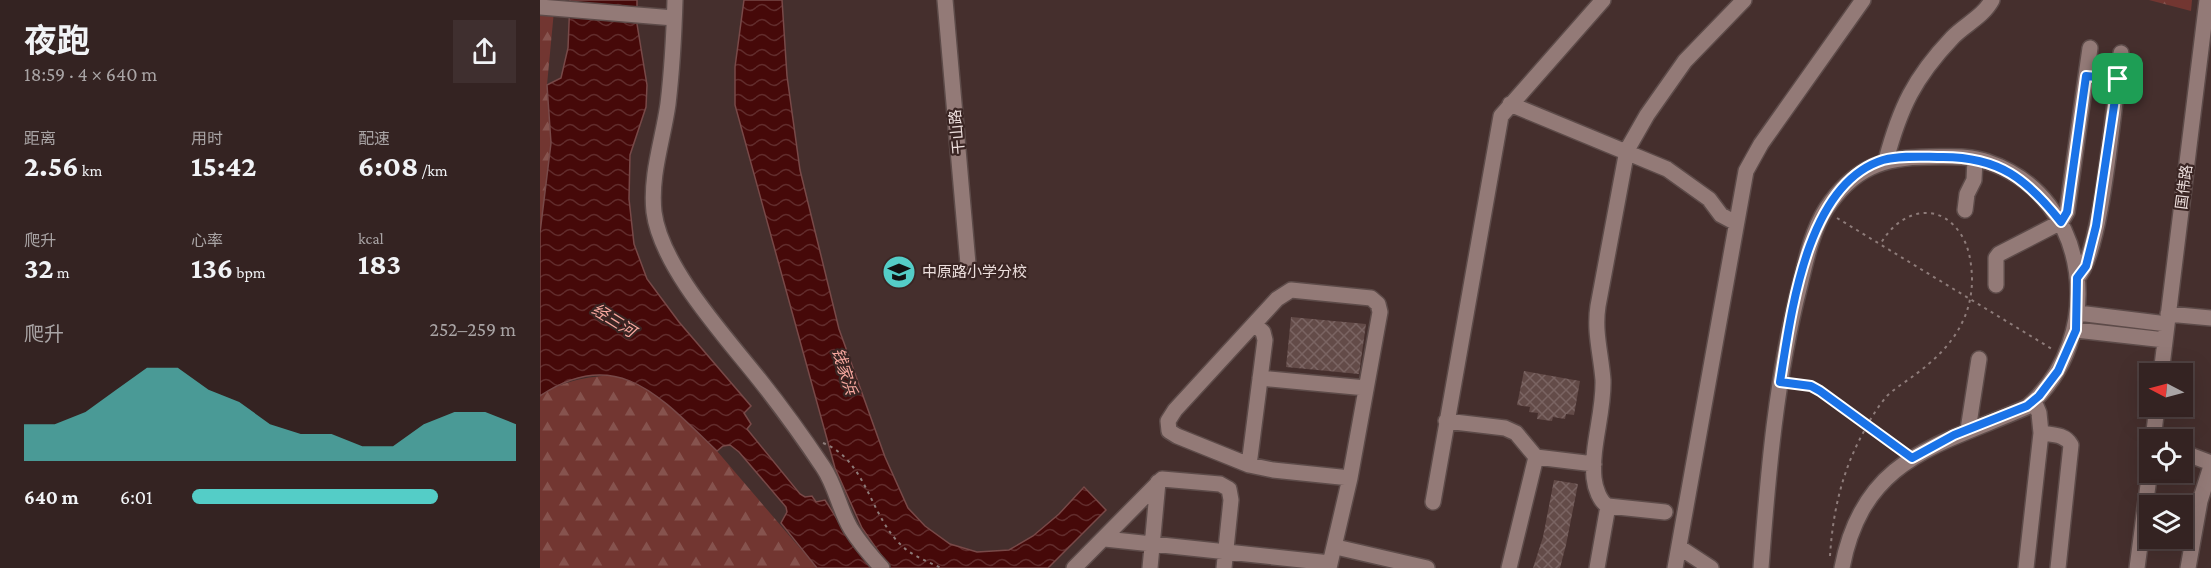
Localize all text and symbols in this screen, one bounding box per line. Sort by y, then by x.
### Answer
button: share [453,20,516,83]
text: 夜跑 [24,22,90,59]
pin [2092,53,2143,104]
icon: arrive [2101,62,2134,95]
text: 18:59 · 4 × 640 m [24,63,157,85]
street label: 干山路 [947,109,967,155]
text: 距离 [24,130,56,147]
text: 用时 [191,130,223,147]
text: 配速 [358,130,390,147]
text: 2.56 [24,149,79,182]
text: 15:42 [191,149,256,182]
text: 6:08 [358,149,418,182]
text: km [79,162,102,179]
text: /km [418,162,448,179]
street label: 国伟路 [2173,164,2195,210]
text: kcal [358,230,384,247]
text: 爬升 [24,232,56,249]
text: 心率 [191,232,223,249]
text: 183 [358,247,401,280]
text: 32 [24,251,54,284]
text: 136 [191,251,233,284]
school or university icon: 中原路小学分校 [881,254,917,290]
place label: 中原路小学分校 [922,263,1027,280]
text: m [54,264,70,281]
text: bpm [233,264,266,281]
water label: 经三河 [589,300,641,342]
text: 252–259 m [430,318,516,340]
text: 爬升 [24,323,64,345]
water label: 钱家浜 [829,346,861,399]
north arrow [2139,363,2193,417]
map controls [2139,363,2193,549]
button: locate [2139,429,2193,483]
text: 640 m [24,486,79,508]
text: 6:01 [120,486,153,508]
button: layers [2139,495,2193,549]

